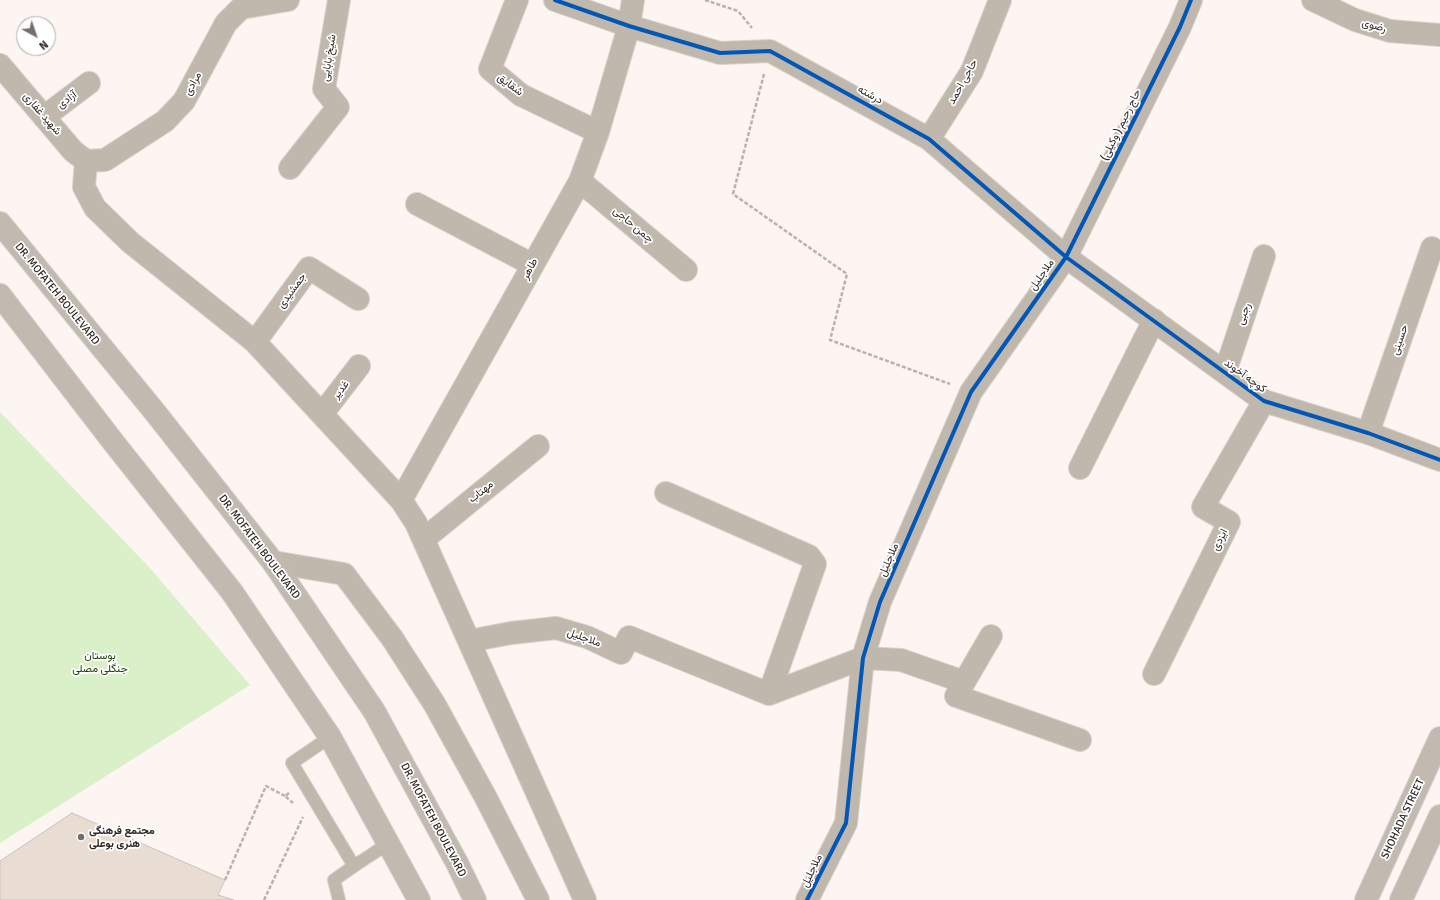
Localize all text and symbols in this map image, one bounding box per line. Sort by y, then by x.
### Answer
north arrow [16,16,56,56]
street label: رضوی [1360,16,1388,36]
street label: شیخ بابایی [319,33,339,83]
text: N [36,37,51,52]
street label: حاجی احمد [945,57,981,107]
street label: مرادی [181,70,205,98]
street label: شقایق [494,71,526,99]
street label: درشته [855,83,885,107]
street label: حاج رحیم ( وکیلی) [1098,87,1144,163]
street label: آزادی [55,88,79,112]
street label: شهید غفاری [20,90,64,138]
street label: چمن حاجی [610,204,656,246]
street label: DR. MOFATEH BOULEVARD [12,240,102,348]
street label: طاهر [519,256,541,282]
street label: ملاجلیل [1027,257,1057,293]
street label: جمشیدی [275,271,309,311]
street label: رجبی [1234,301,1254,327]
street label: حسینی [1389,323,1411,357]
street label: کوچه آخوند [1221,356,1269,396]
street label: غدیر [330,378,352,402]
street label: مهتاب [466,478,496,506]
street label: DR. MOFATEH BOULEVARD [216,492,302,602]
street label: ایزدی [1209,527,1231,553]
street label: ملاجلیل [876,541,902,579]
street label: ملاجلیل [565,626,603,650]
park label: بوستان جنگلی مصلی [72,649,128,675]
street label: DR. MOFATEH BOULEVARD [397,761,469,879]
street label: SHOHADA STREET [1379,777,1427,861]
place label: مجتمع فرهنگی هنری بوعلی [89,824,155,850]
marker: مجتمع فرهنگی هنری بوعلی [76,832,86,842]
street label: ملاجلیل [798,852,826,890]

